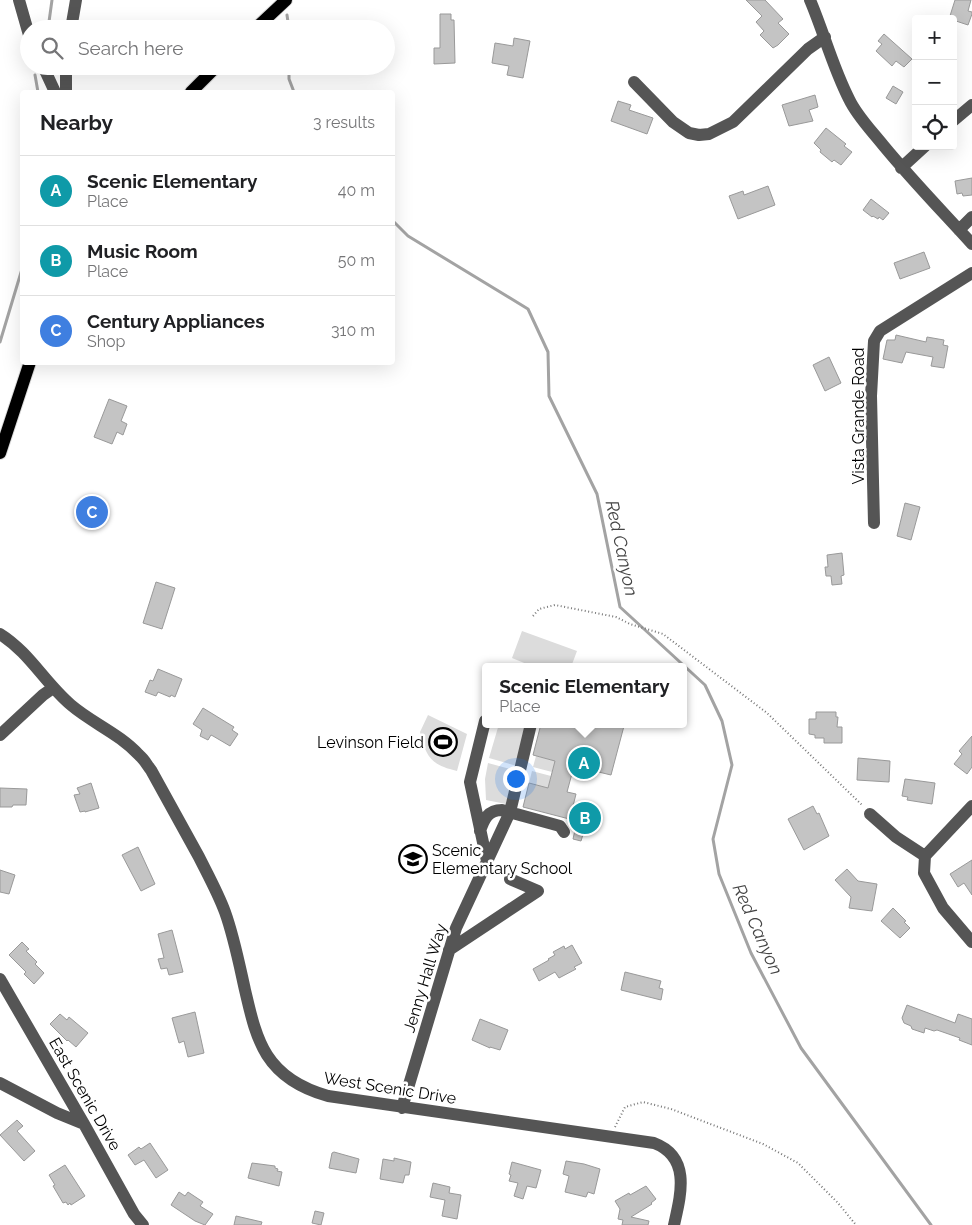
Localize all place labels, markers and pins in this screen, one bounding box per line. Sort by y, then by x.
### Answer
pin: C [76,493,108,531]
sports icon: Levinson Field [428,727,458,757]
place label: Levinson Field [317,733,424,752]
pin: A [568,744,600,782]
pin: B [569,799,601,837]
place label: Scenic Elementary School [432,841,573,878]
school or university icon: Scenic Elementary School [398,844,428,874]

